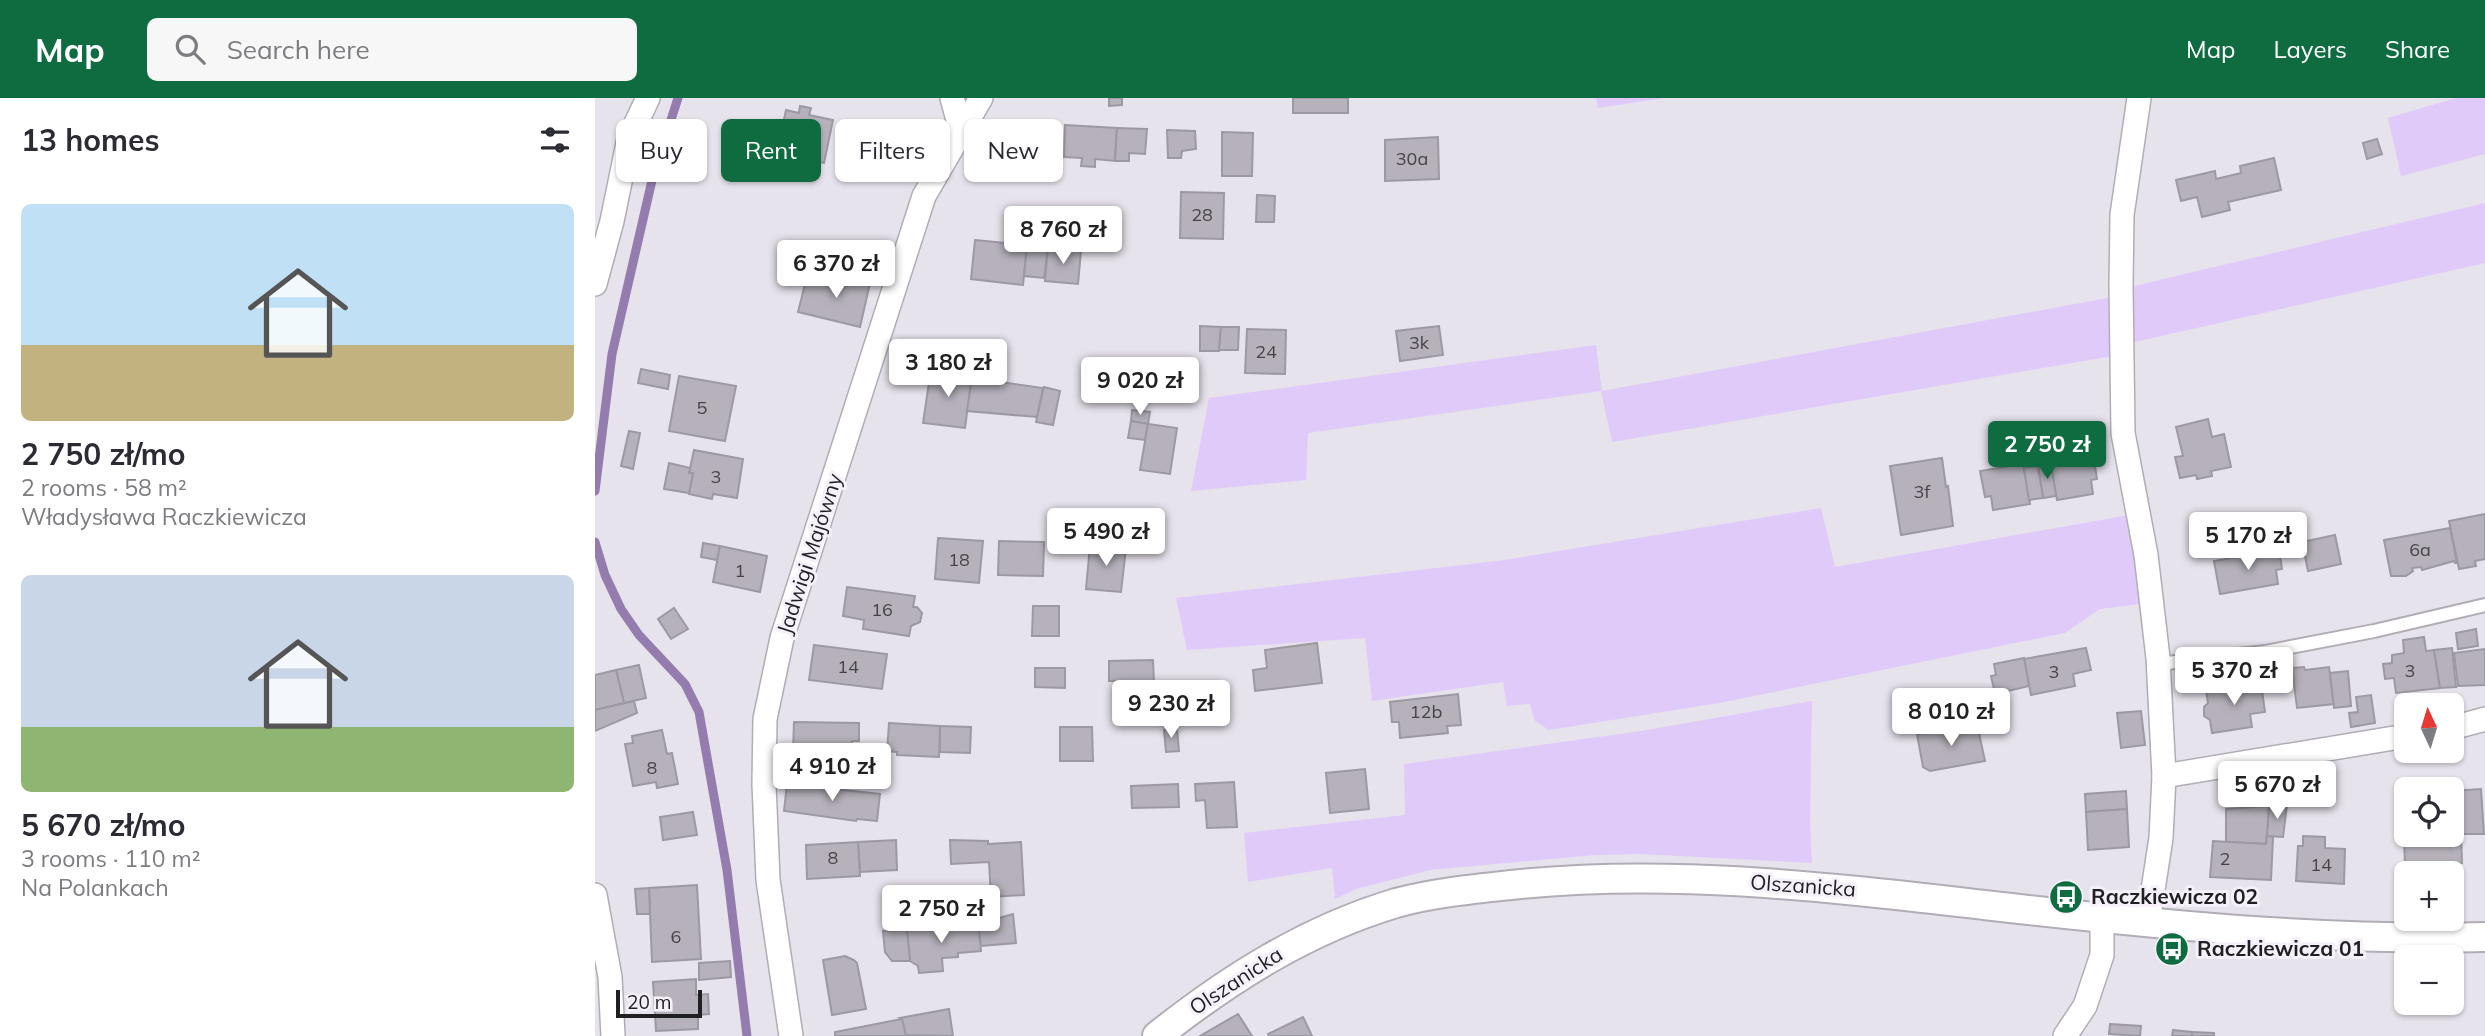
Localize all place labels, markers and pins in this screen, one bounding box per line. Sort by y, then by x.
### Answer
pin: 8 760 zł [991,206,1135,266]
pin: 6 370 zł [764,240,908,300]
pin: 3 180 zł [876,340,1020,399]
pin: 9 020 zł [1068,358,1212,417]
pin: 2 750 zł [1975,422,2119,481]
pin: 5 490 zł [1034,508,1178,568]
pin: 5 170 zł [2176,512,2320,572]
pin: 5 370 zł [2162,648,2306,707]
pin: 9 230 zł [1099,680,1243,740]
pin: 8 010 zł [1879,688,2023,748]
pin: 4 910 zł [760,744,904,803]
pin: 5 670 zł [2205,762,2349,821]
bus stop icon: Raczkiewicza 02 [2047,878,2085,916]
place label: Raczkiewicza 02 [2091,883,2258,909]
pin: 2 750 zł [869,886,1013,945]
bus stop icon: Raczkiewicza 01 [2153,930,2191,968]
place label: Raczkiewicza 01 [2197,935,2364,961]

